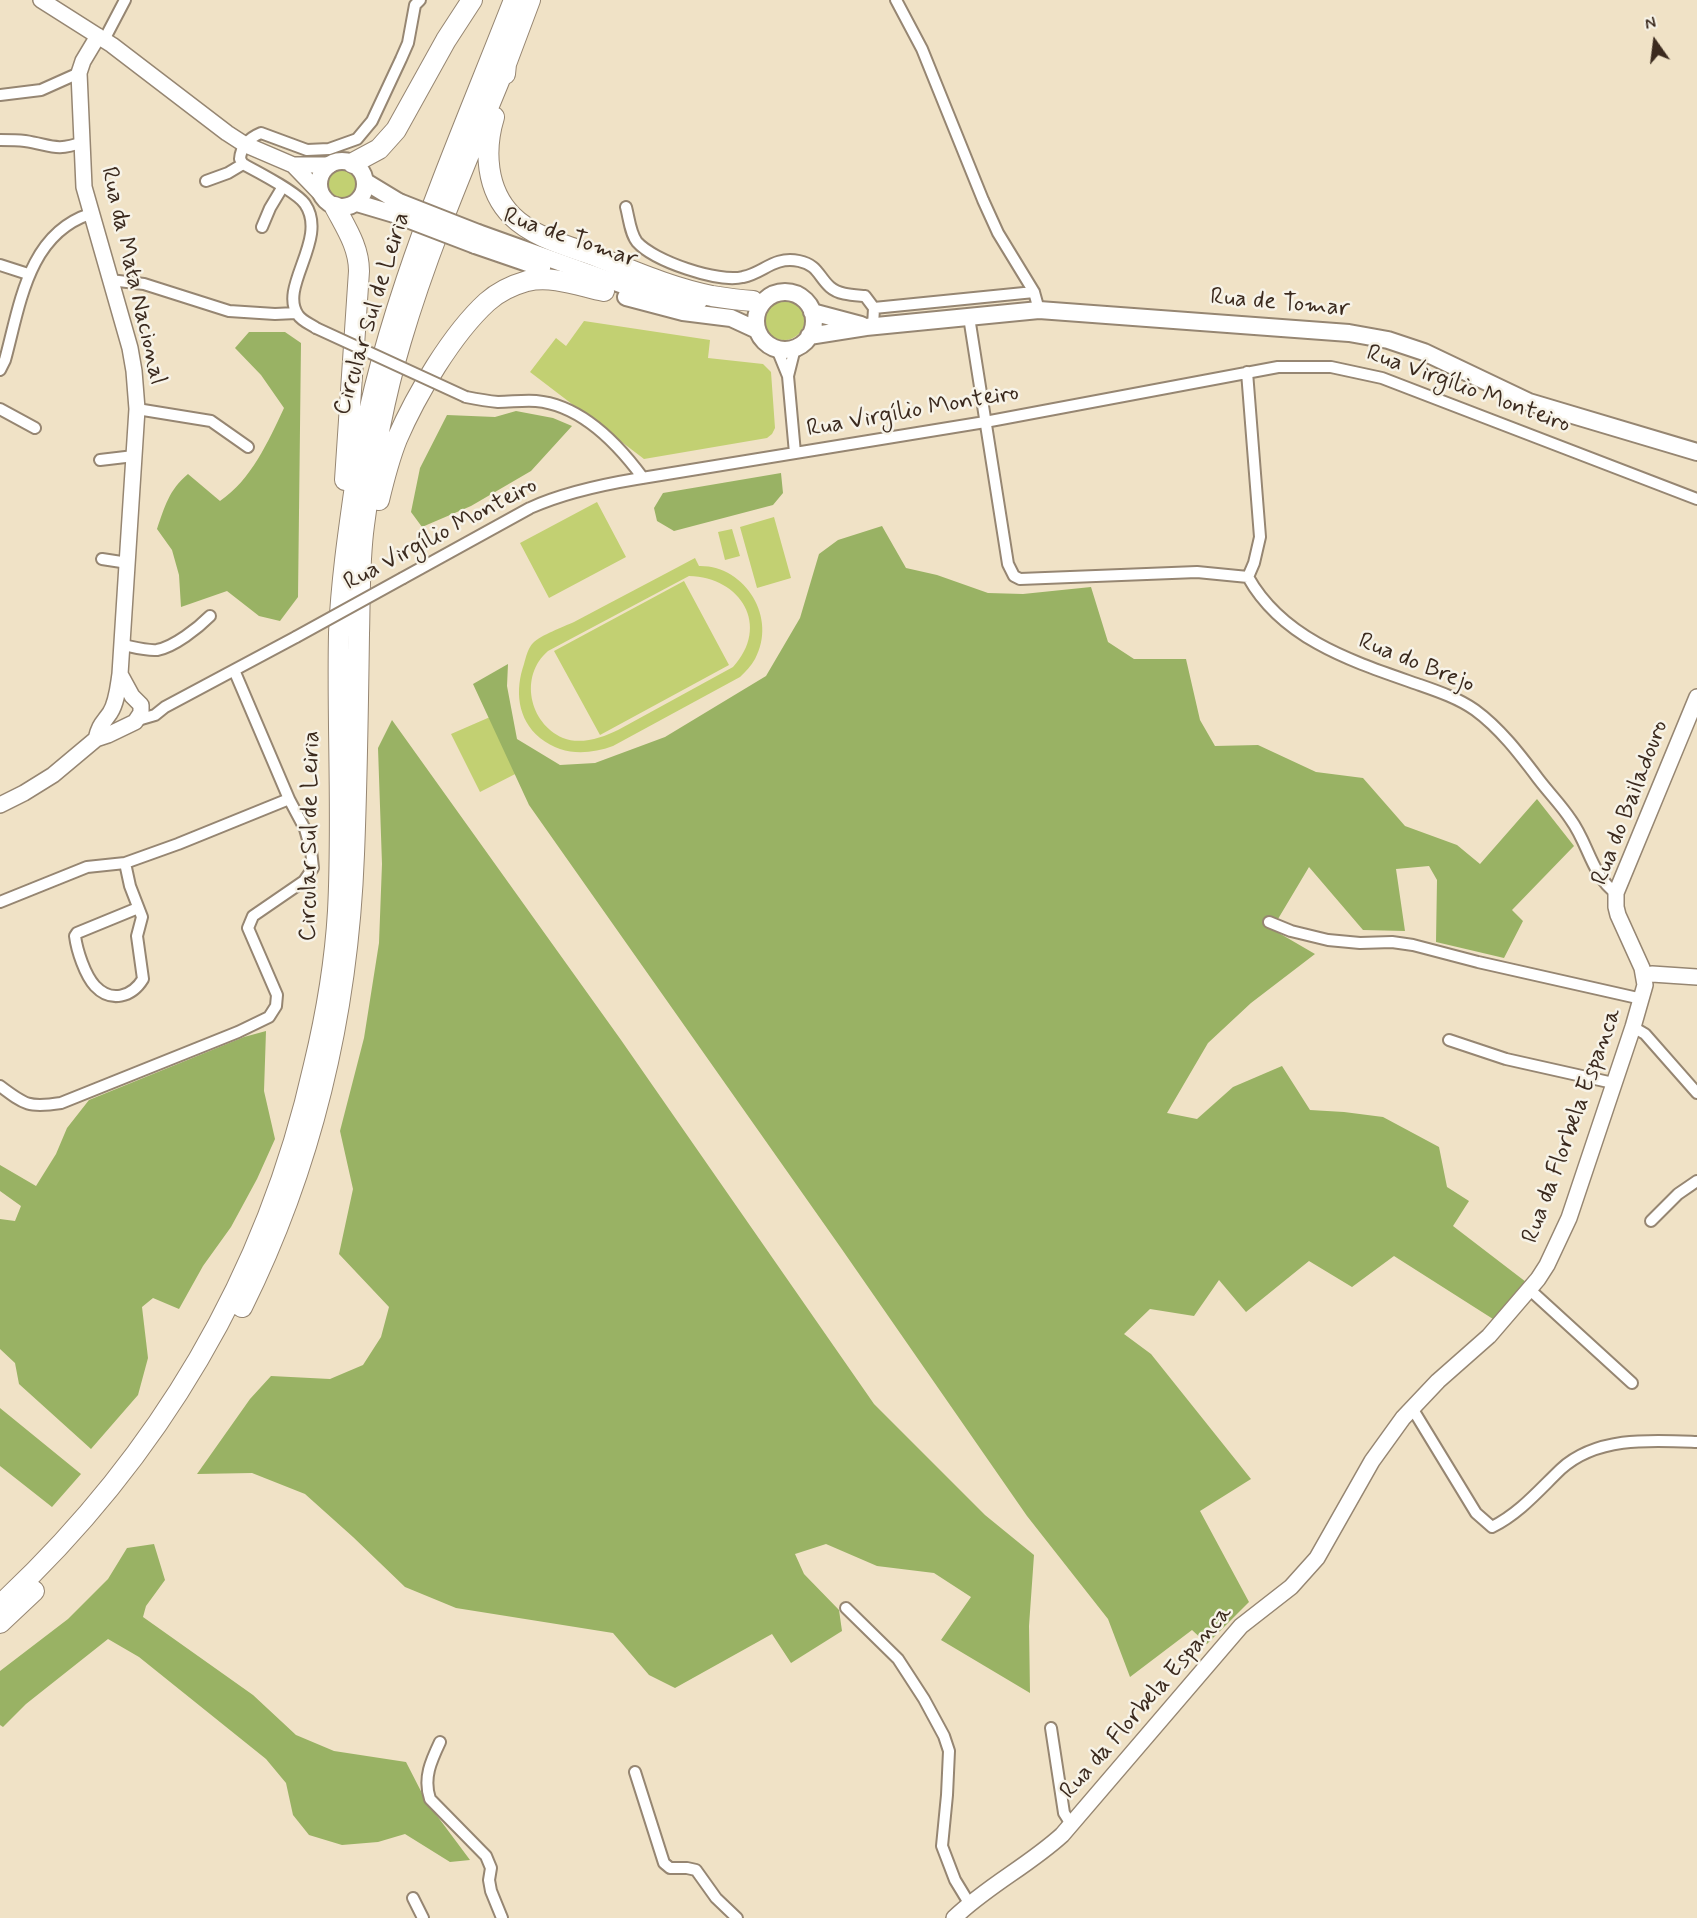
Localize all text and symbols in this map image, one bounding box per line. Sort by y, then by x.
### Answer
north arrow [1625,12,1685,72]
text: N [1643,13,1658,36]
street label: Rua da Mata Nacional [93,164,171,388]
street label: Rua de Tomar [499,203,641,275]
street label: Circular Sul de Leiria [328,209,418,419]
street label: Rua de Tomar [1209,284,1351,324]
street label: Rua Virgílio Monteiro [1362,340,1574,440]
street label: Rua Virgílio Monteiro [805,379,1021,445]
street label: Rua Virgílio Monteiro [339,472,543,598]
street label: Rua do Brejo [1354,628,1478,700]
street label: Rua do Bailadouro [1586,716,1676,890]
street label: Circular Sul de Leiria [295,730,327,942]
street label: Rua da Florbela Espanca [1517,1005,1629,1247]
street label: Rua da Florbela Espanca [1055,1600,1239,1806]

